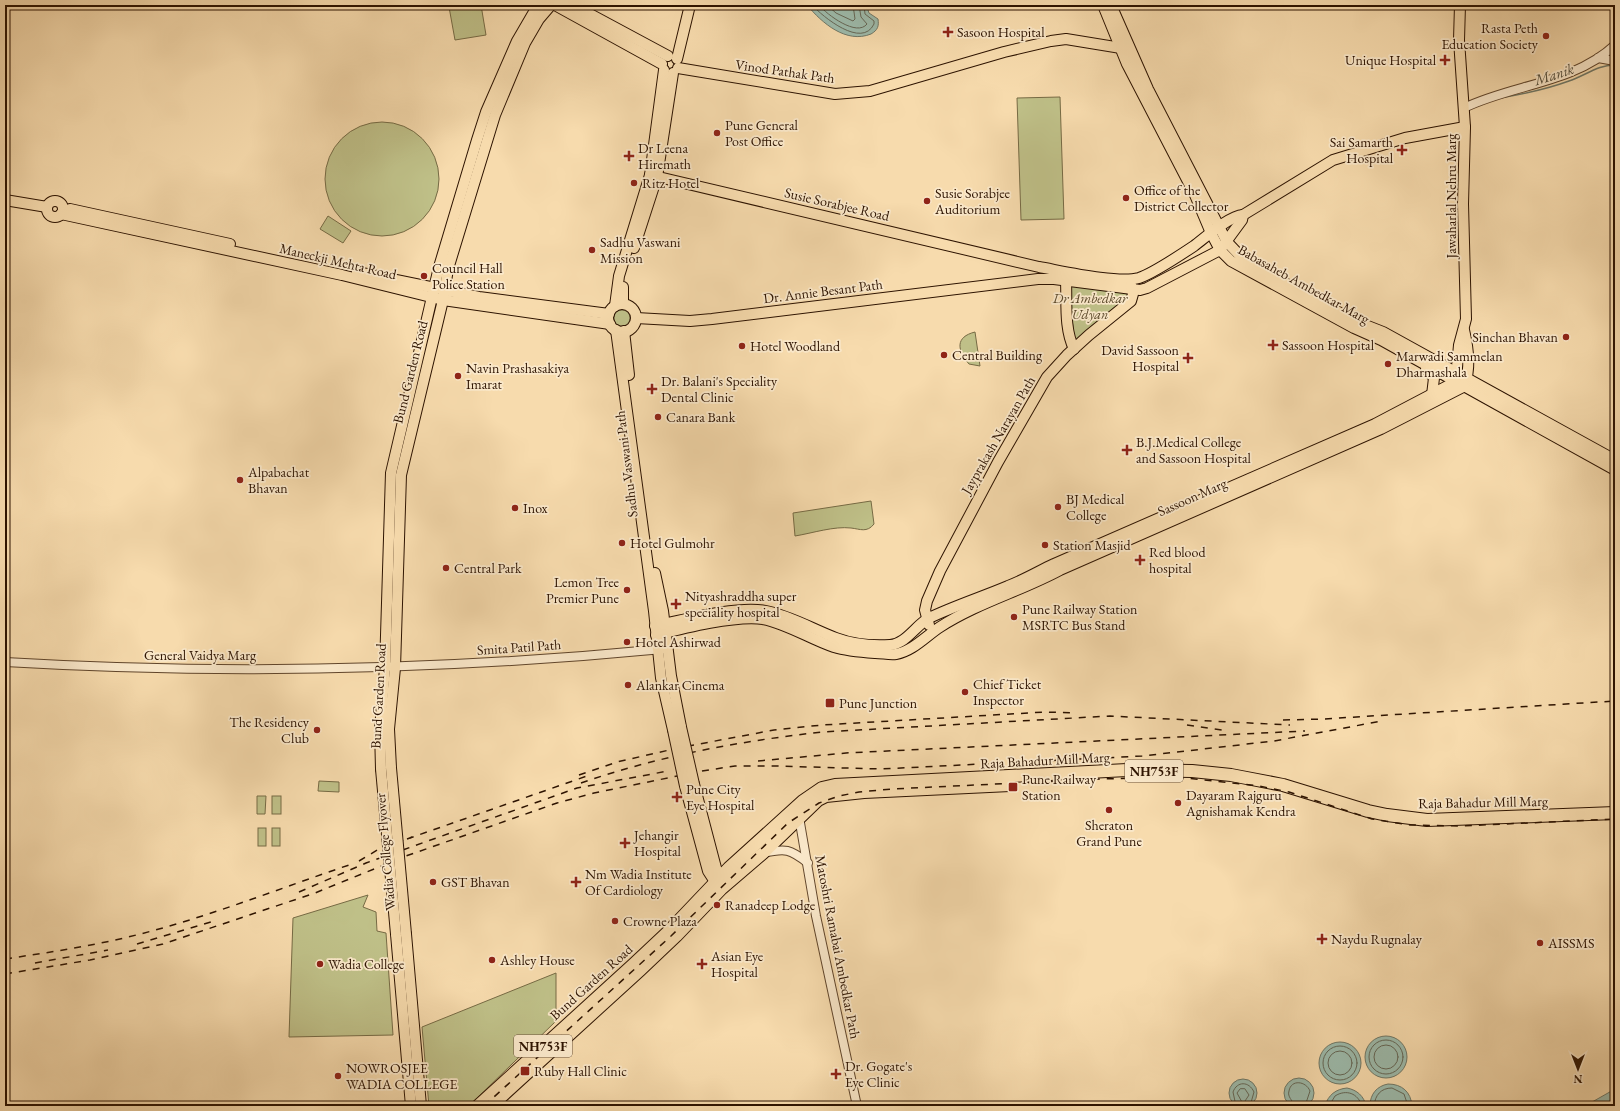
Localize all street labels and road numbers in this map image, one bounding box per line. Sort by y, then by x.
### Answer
street label: Vinod Pathak Path [734,55,836,87]
street label: Jawaharlal Nehru Marg [1442,133,1460,259]
street label: Susie Sorabjee Road [783,183,892,225]
street label: Maneckji Mehta Road [278,239,399,283]
street label: Babasaheb Ambedkar Marg [1235,240,1374,328]
street label: Dr. Annie Besant Path [762,275,884,307]
street label: Bund Garden Road [389,318,432,425]
street label: Jayprakash Narayan Path [956,373,1039,498]
street label: Sadhu Vaswani Path [611,410,641,518]
street label: Sassoon Marg [1155,473,1230,520]
street label: Smita Patil Path [476,635,562,659]
street label: Bund Garden Road [366,642,390,749]
street label: General Vaidya Marg [144,646,257,664]
street label: Raja Bahadur Mill Marg [980,748,1111,772]
road number: NH753F [1125,760,1183,782]
street label: Wadia College Flyover [371,792,399,912]
street label: Raja Bahadur Mill Marg [1418,792,1549,812]
street label: Matoshri Ramabai Ambedkar Path [811,854,865,1040]
street label: Bund Garden Road [546,939,637,1024]
road number: NH753F [514,1035,572,1057]

